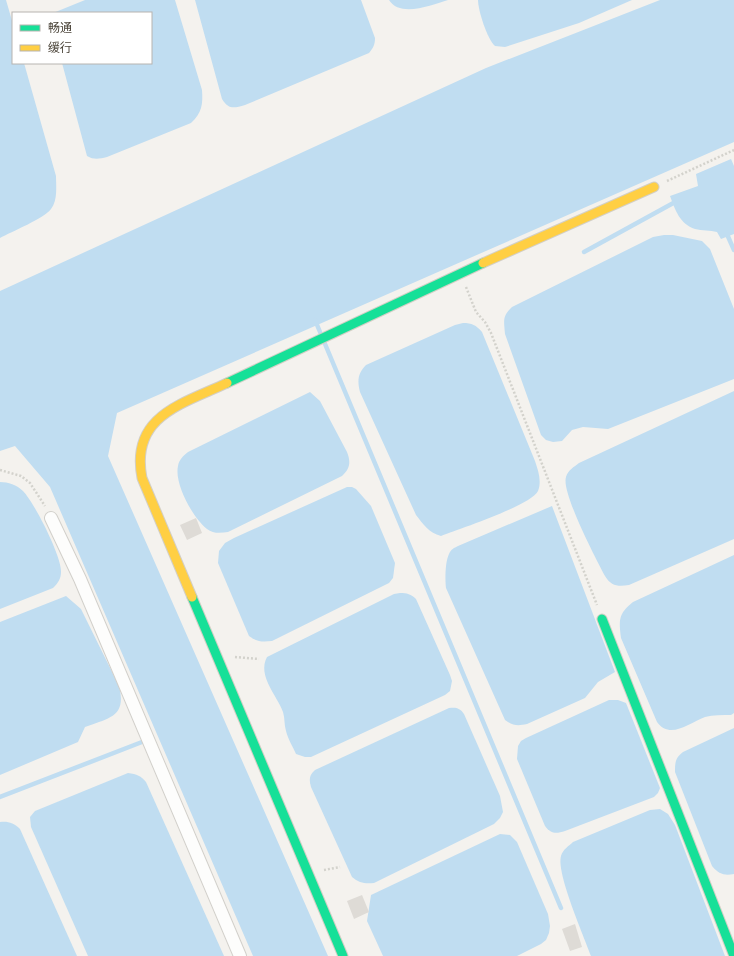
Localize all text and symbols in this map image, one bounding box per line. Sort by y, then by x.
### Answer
legend [12,12,152,64]
text: 畅通 [48,19,72,36]
text: 缓行 [48,39,72,56]

